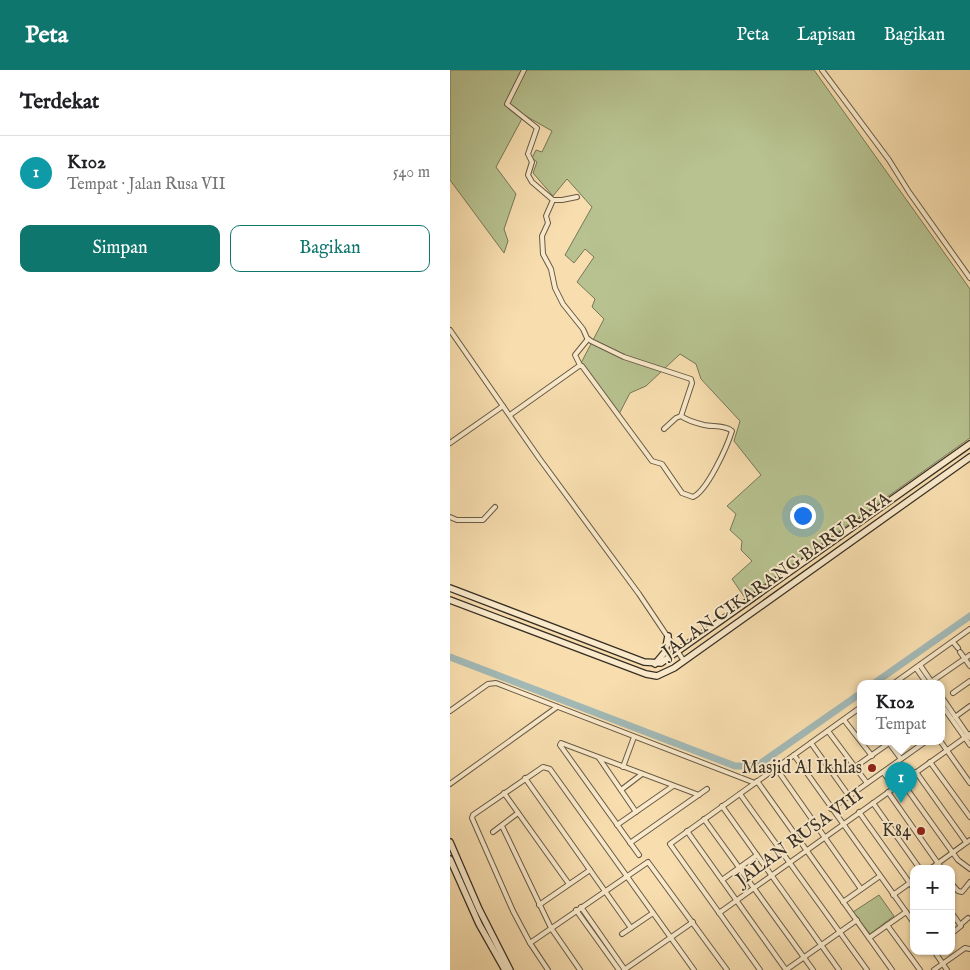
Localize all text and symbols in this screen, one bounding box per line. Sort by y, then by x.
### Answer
text: Peta [25,20,68,51]
text: Peta [737,24,769,47]
text: Lapisan [797,24,856,47]
text: Bagikan [884,24,945,47]
text: Terdekat [20,89,99,116]
text: K102 [67,151,106,175]
text: 1 [33,163,39,183]
text: 540 m [393,163,430,183]
text: Tempat · Jalan Rusa VII [67,175,226,195]
button: Simpan [20,225,220,272]
button: Bagikan [230,225,430,272]
street label: JALAN CIKARANG BARU RAYA [656,487,897,665]
your location [790,503,816,529]
popup [857,680,945,745]
text: K102 [875,691,914,715]
text: Tempat [875,715,927,735]
place label: Masjid Al Ikhlas [741,757,862,780]
marker: Masjid Al Ikhlas [866,762,878,774]
pin: 1 [885,762,917,803]
street label: JALAN RUSA VIII [730,784,868,893]
place label: K84 [882,820,911,843]
marker: K84 [915,825,927,837]
map controls [910,865,955,955]
button: + [910,865,955,910]
button: − [910,910,955,955]

